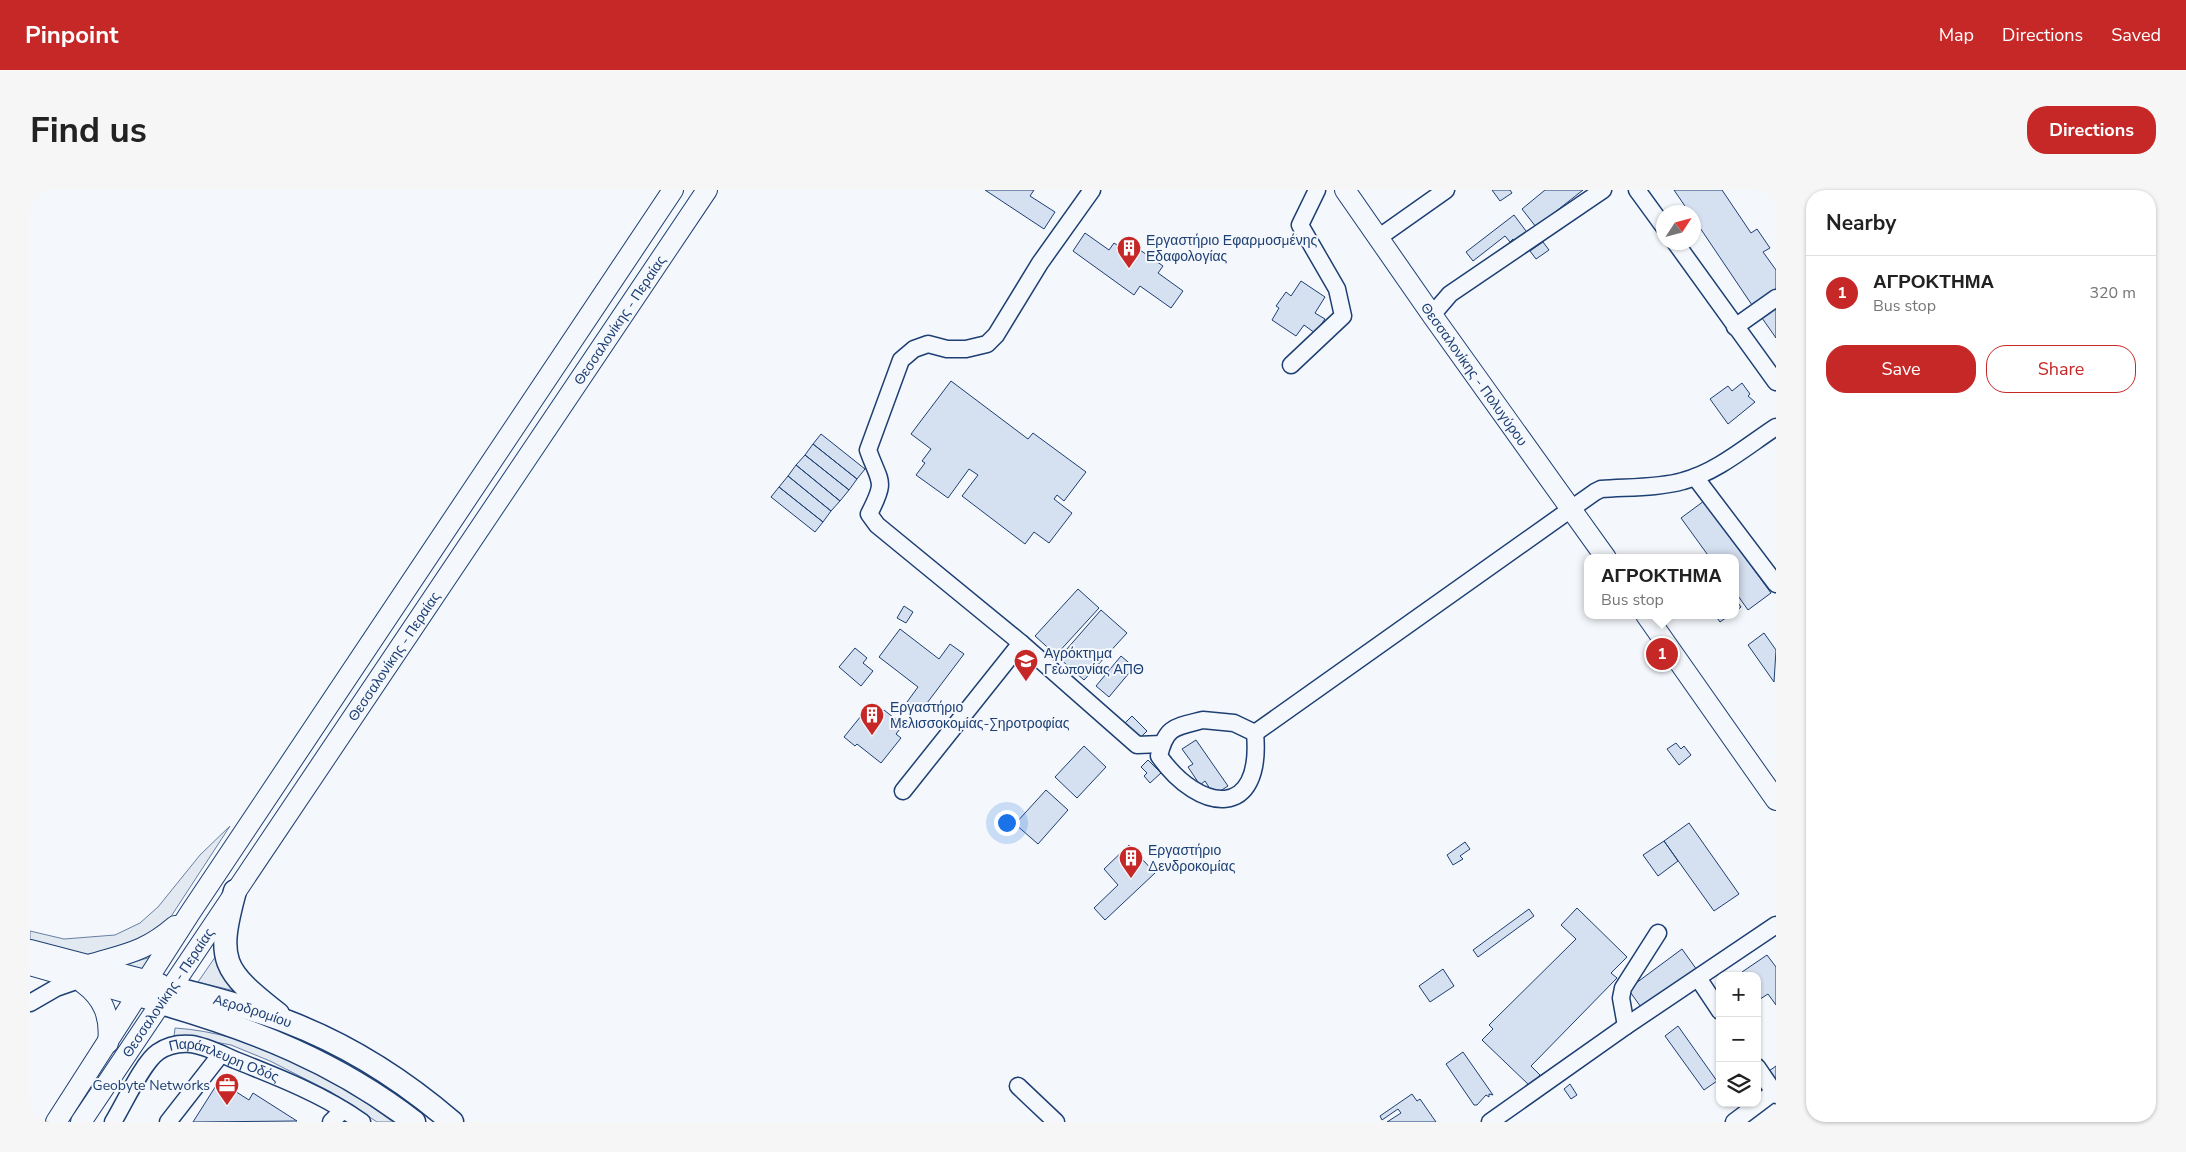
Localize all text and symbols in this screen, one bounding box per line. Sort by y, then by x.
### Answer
text: Pinpoint [25,19,118,51]
text: Map [1939,23,1974,47]
text: Directions [2002,23,2083,47]
text: Saved [2111,23,2161,47]
button: Directions [2027,106,2156,154]
text: Find us [30,107,147,154]
north arrow [1656,205,1701,250]
text: Nearby [1826,209,1896,237]
place label: Εργαστήριο Εφαρμοσμένης Εδαφολογίας [1146,231,1317,266]
building icon: Εργαστήριο Εφαρμοσμένης Εδαφολογίας [1116,235,1142,269]
street label: Θεσσαλονίκης - Περαίας [569,251,670,389]
text: ΑΓΡΟΚΤΗΜΑ [1873,269,1994,295]
text: 1 [1837,282,1847,304]
text: 320 m [2089,282,2136,304]
text: Bus stop [1873,295,1936,317]
street label: Θεσσαλονίκης - Πολυγύρου [1417,299,1532,450]
button: Save [1826,345,1976,393]
button: Share [1986,345,2136,393]
popup [1584,554,1739,619]
text: ΑΓΡΟΚΤΗΜΑ [1601,563,1722,589]
street label: Θεσσαλονίκης - Περαίας [343,588,444,725]
text: Bus stop [1601,589,1664,611]
pin: 1 [1646,635,1678,673]
place label: Αγρόκτημα Γεωπονίας ΑΠΘ [1044,644,1144,679]
school or university icon: Αγρόκτημα Γεωπονίας ΑΠΘ [1013,648,1039,682]
place label: Εργαστήριο Μελισσοκομίας-Σηροτροφίας [890,698,1070,733]
building icon: Εργαστήριο Μελισσοκομίας-Σηροτροφίας [859,702,885,736]
your location [994,810,1020,836]
place label: Εργαστήριο Δενδροκομίας [1148,841,1236,876]
building icon: Εργαστήριο Δενδροκομίας [1118,845,1144,879]
street label: Θεσσαλονίκης - Περαίας [118,924,218,1061]
map controls [1716,972,1761,1107]
button: + [1716,972,1761,1017]
street label: Αεροδρομίου [211,989,295,1032]
button: − [1716,1017,1761,1062]
street label: Παράπλευρη Οδός [167,1034,282,1086]
button: layers [1716,1062,1761,1107]
office icon: Geobyte Networks [214,1072,240,1106]
place label: Geobyte Networks [92,1076,210,1095]

